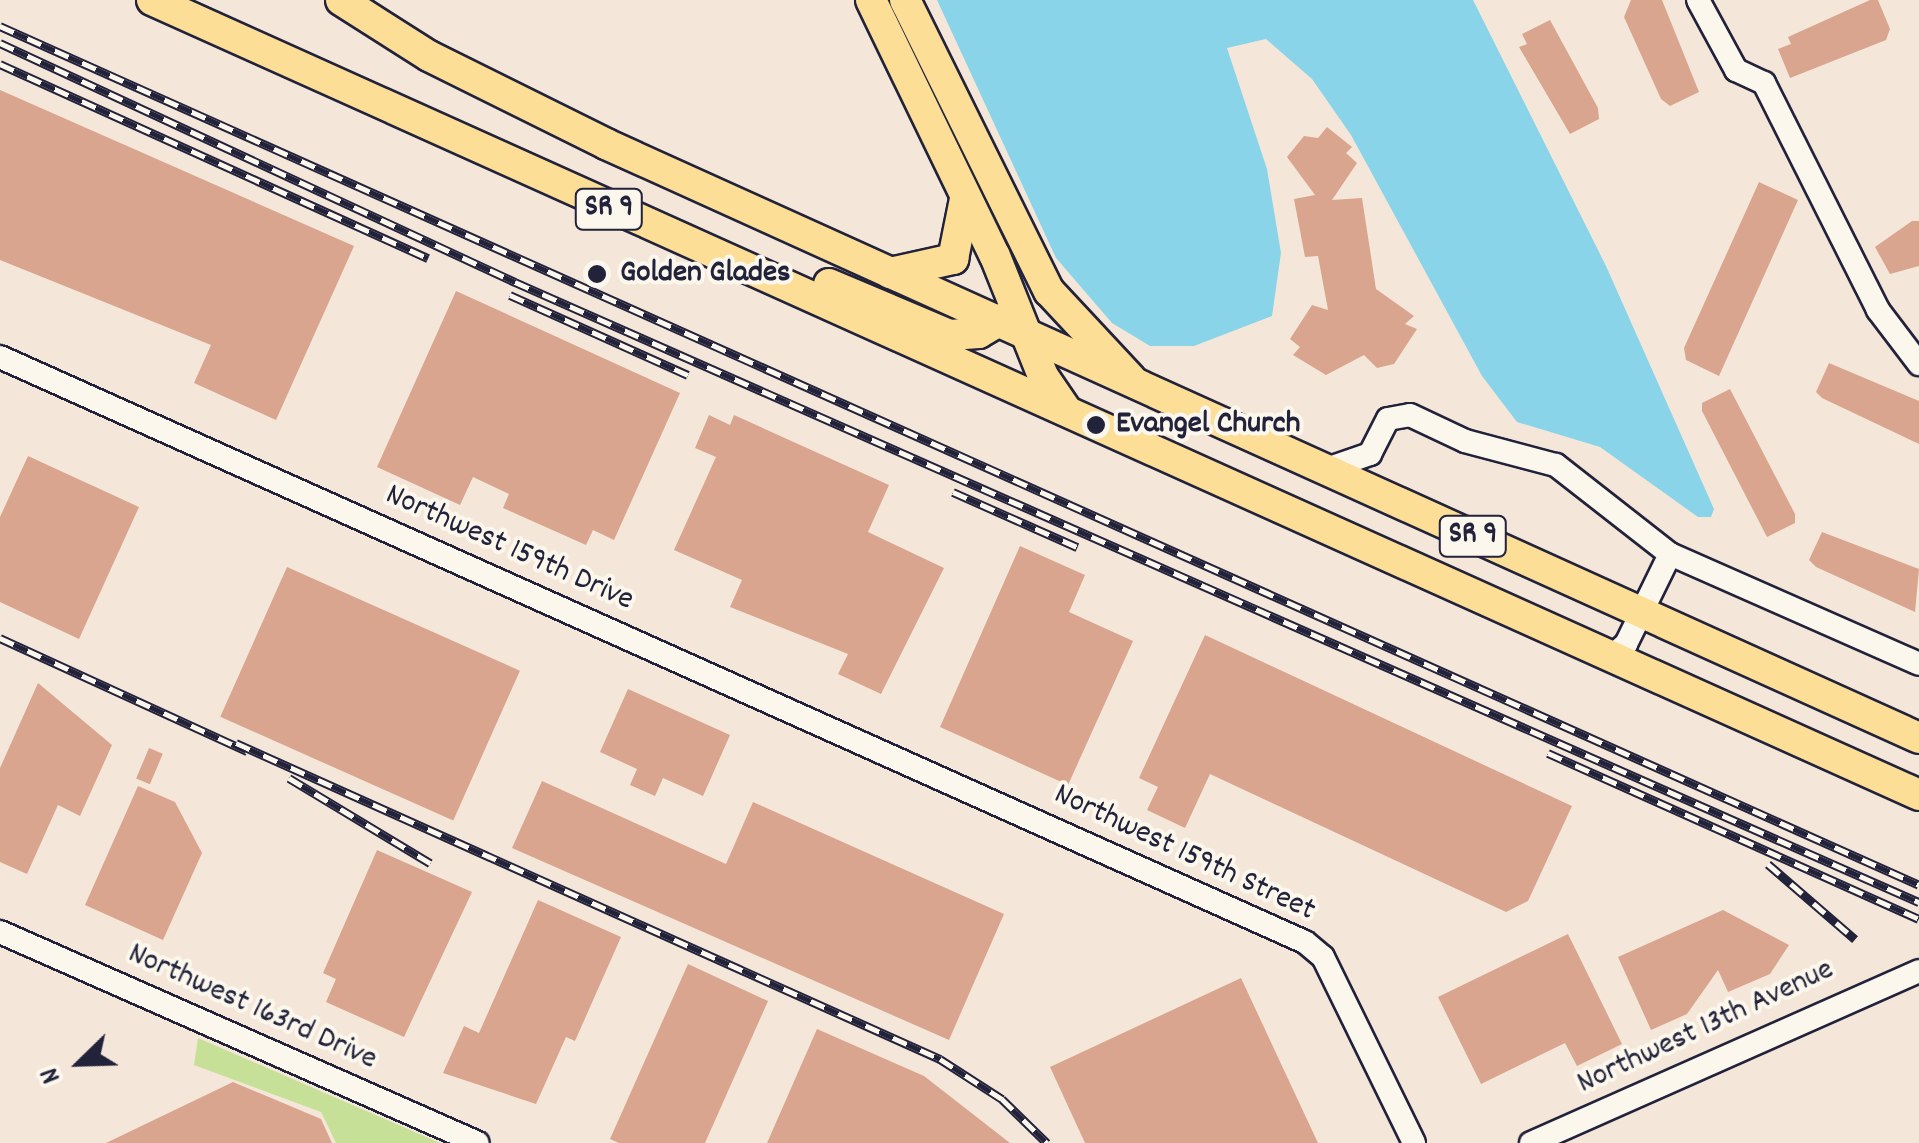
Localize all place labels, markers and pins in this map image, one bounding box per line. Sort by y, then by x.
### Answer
place label: Golden Glades [620,255,791,293]
marker: Golden Glades [584,261,610,287]
place label: Evangel Church [1116,406,1300,444]
marker: Evangel Church [1085,414,1107,436]

